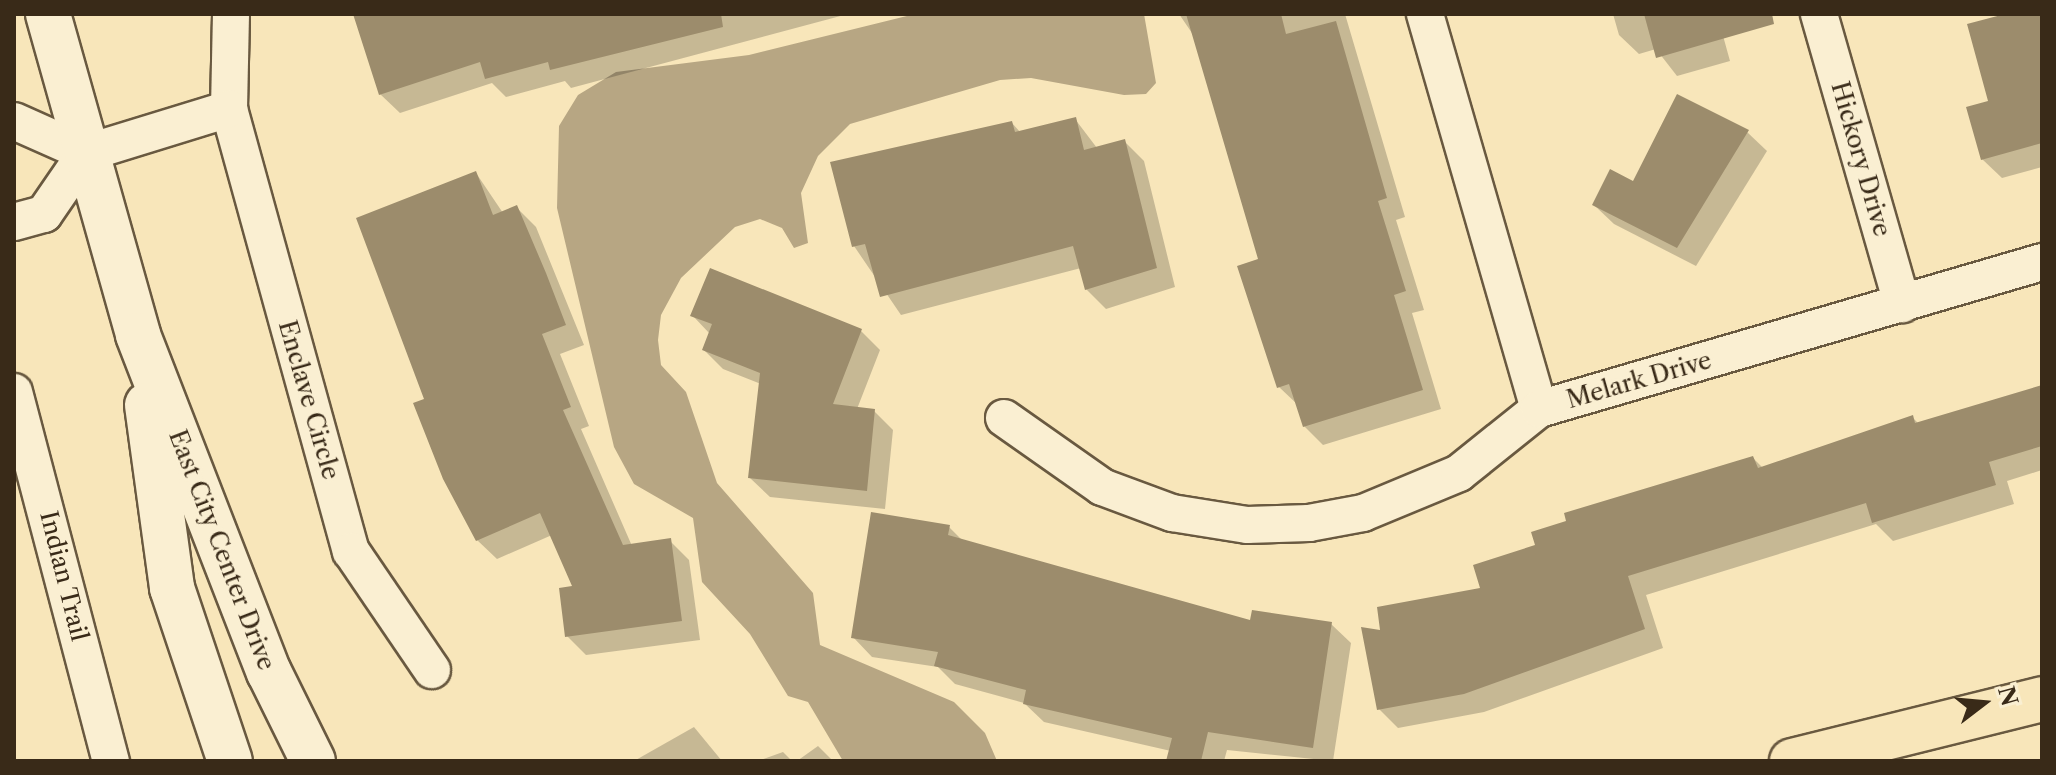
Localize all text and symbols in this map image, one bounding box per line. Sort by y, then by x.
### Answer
street label: Hickory Drive [1825,78,1897,240]
street label: Enclave Circle [273,317,345,483]
street label: Melark Drive [1563,346,1715,414]
street label: East City Center Drive [163,425,281,675]
street label: Indian Trail [34,508,94,644]
north arrow [1944,663,2024,743]
text: N [1992,683,2023,709]

